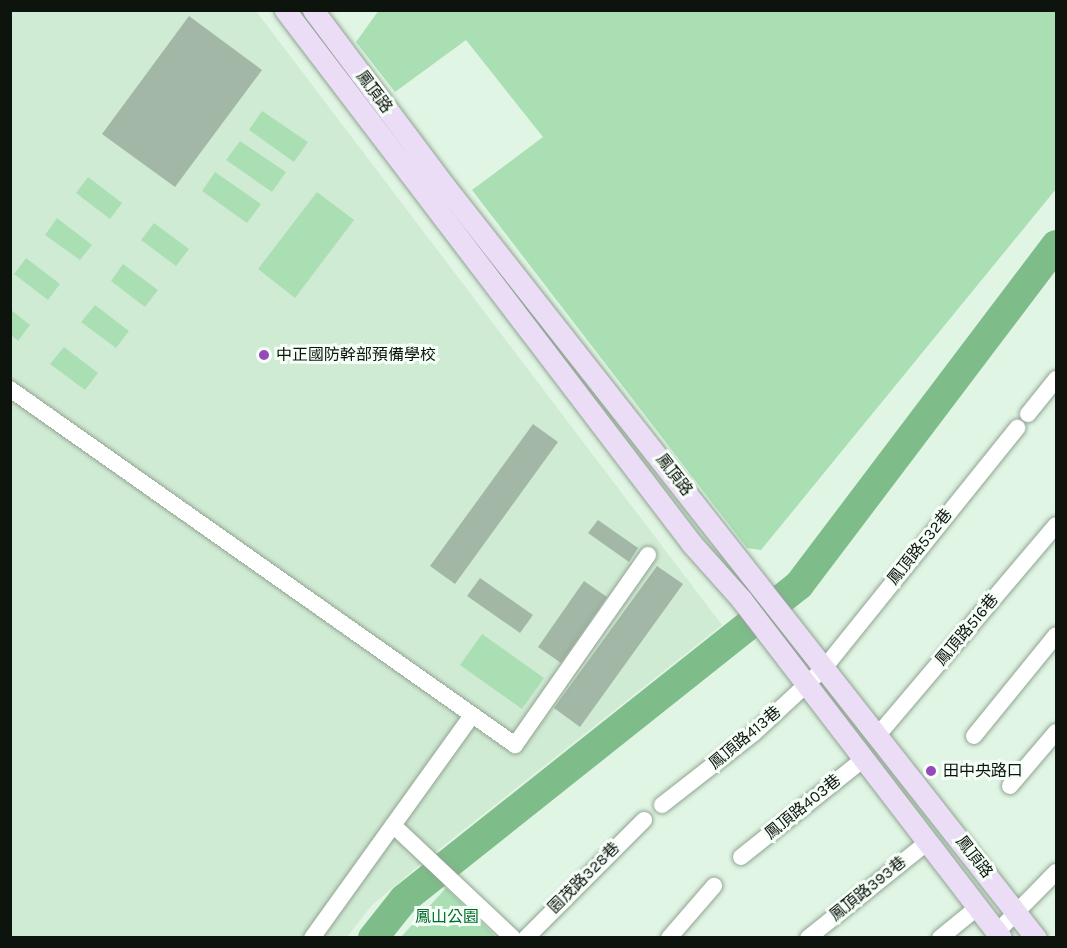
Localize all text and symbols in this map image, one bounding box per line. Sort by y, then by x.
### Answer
street label: 鳳頂路 [352,67,396,117]
place label: 中正國防幹部預備學校 [276,345,436,365]
marker: 中正國防幹部預備學校 [257,348,271,362]
street label: 鳳頂路 [652,450,696,500]
street label: 鳳頂路532巷 [884,505,956,589]
street label: 鳳頂路516巷 [932,590,1002,670]
street label: 鳳頂路413巷 [705,702,785,774]
place label: 田中央路口 [943,761,1023,781]
marker: 田中央路口 [924,764,938,778]
street label: 鳳頂路403巷 [761,771,845,843]
street label: 鳳頂路 [952,832,996,882]
street label: 園茂路328巷 [544,838,624,918]
street label: 鳳頂路393巷 [826,853,910,925]
park label: 鳳山公園 [415,907,479,927]

